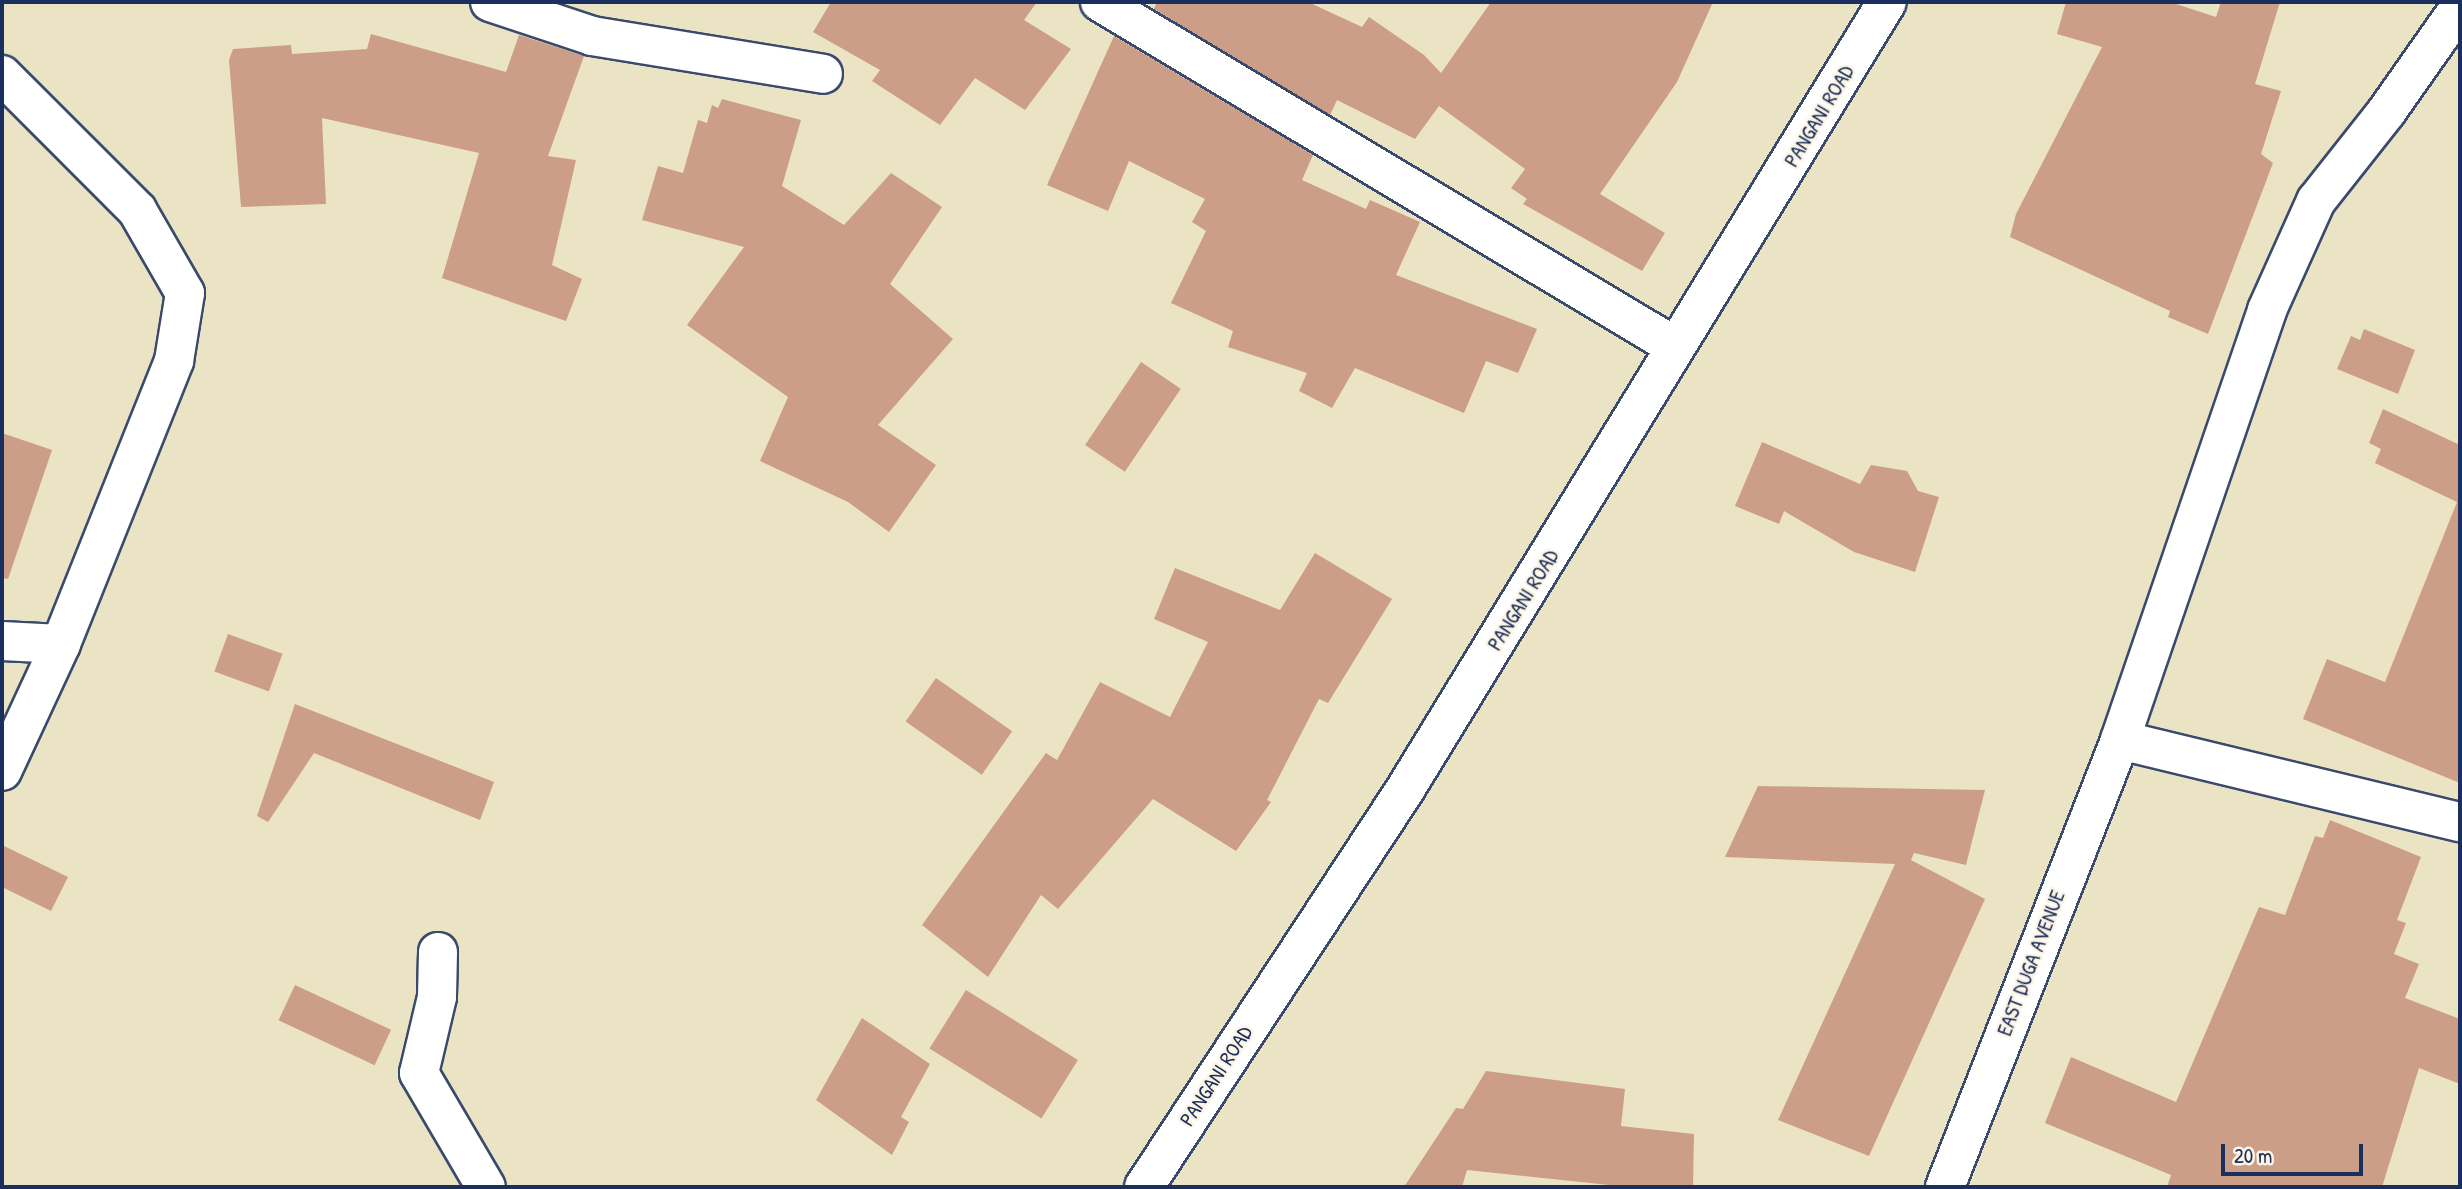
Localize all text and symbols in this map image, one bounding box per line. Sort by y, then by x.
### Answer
street label: PANGANI ROAD [1779,61,1859,171]
street label: PANGANI ROAD [1482,545,1564,655]
street label: EAST DUGA AVENUE [1992,887,2070,1039]
street label: PANGANI ROAD [1174,1021,1258,1131]
scale bar [2224,1130,2366,1174]
text: 20 m [2234,1141,2272,1170]

